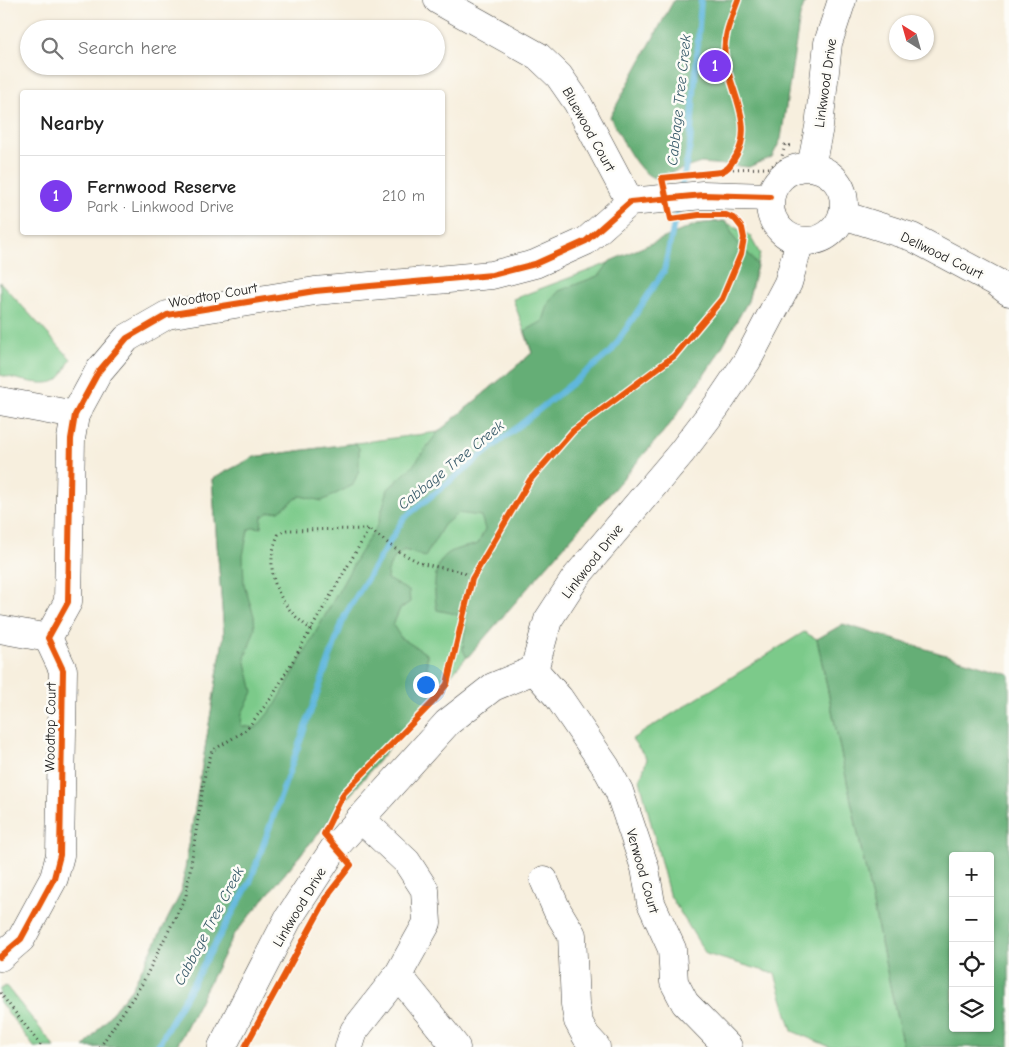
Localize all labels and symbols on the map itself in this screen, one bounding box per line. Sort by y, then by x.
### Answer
north arrow [889,15,934,60]
water label: Cabbage Tree Creek [663,33,695,166]
street label: Linkwood Drive [811,37,840,129]
pin: 1 [699,47,731,85]
street label: Bluewood Court [558,84,619,175]
street label: Dellwood Court [898,228,987,283]
street label: Woodtop Court [167,279,260,312]
water label: Cabbage Tree Creek [394,416,508,513]
street label: Linkwood Drive [558,521,627,602]
your location [413,672,439,698]
street label: Woodtop Court [41,681,60,772]
street label: Verwood Court [622,827,663,916]
water label: Cabbage Tree Creek [170,863,248,988]
street label: Linkwood Drive [269,864,330,950]

